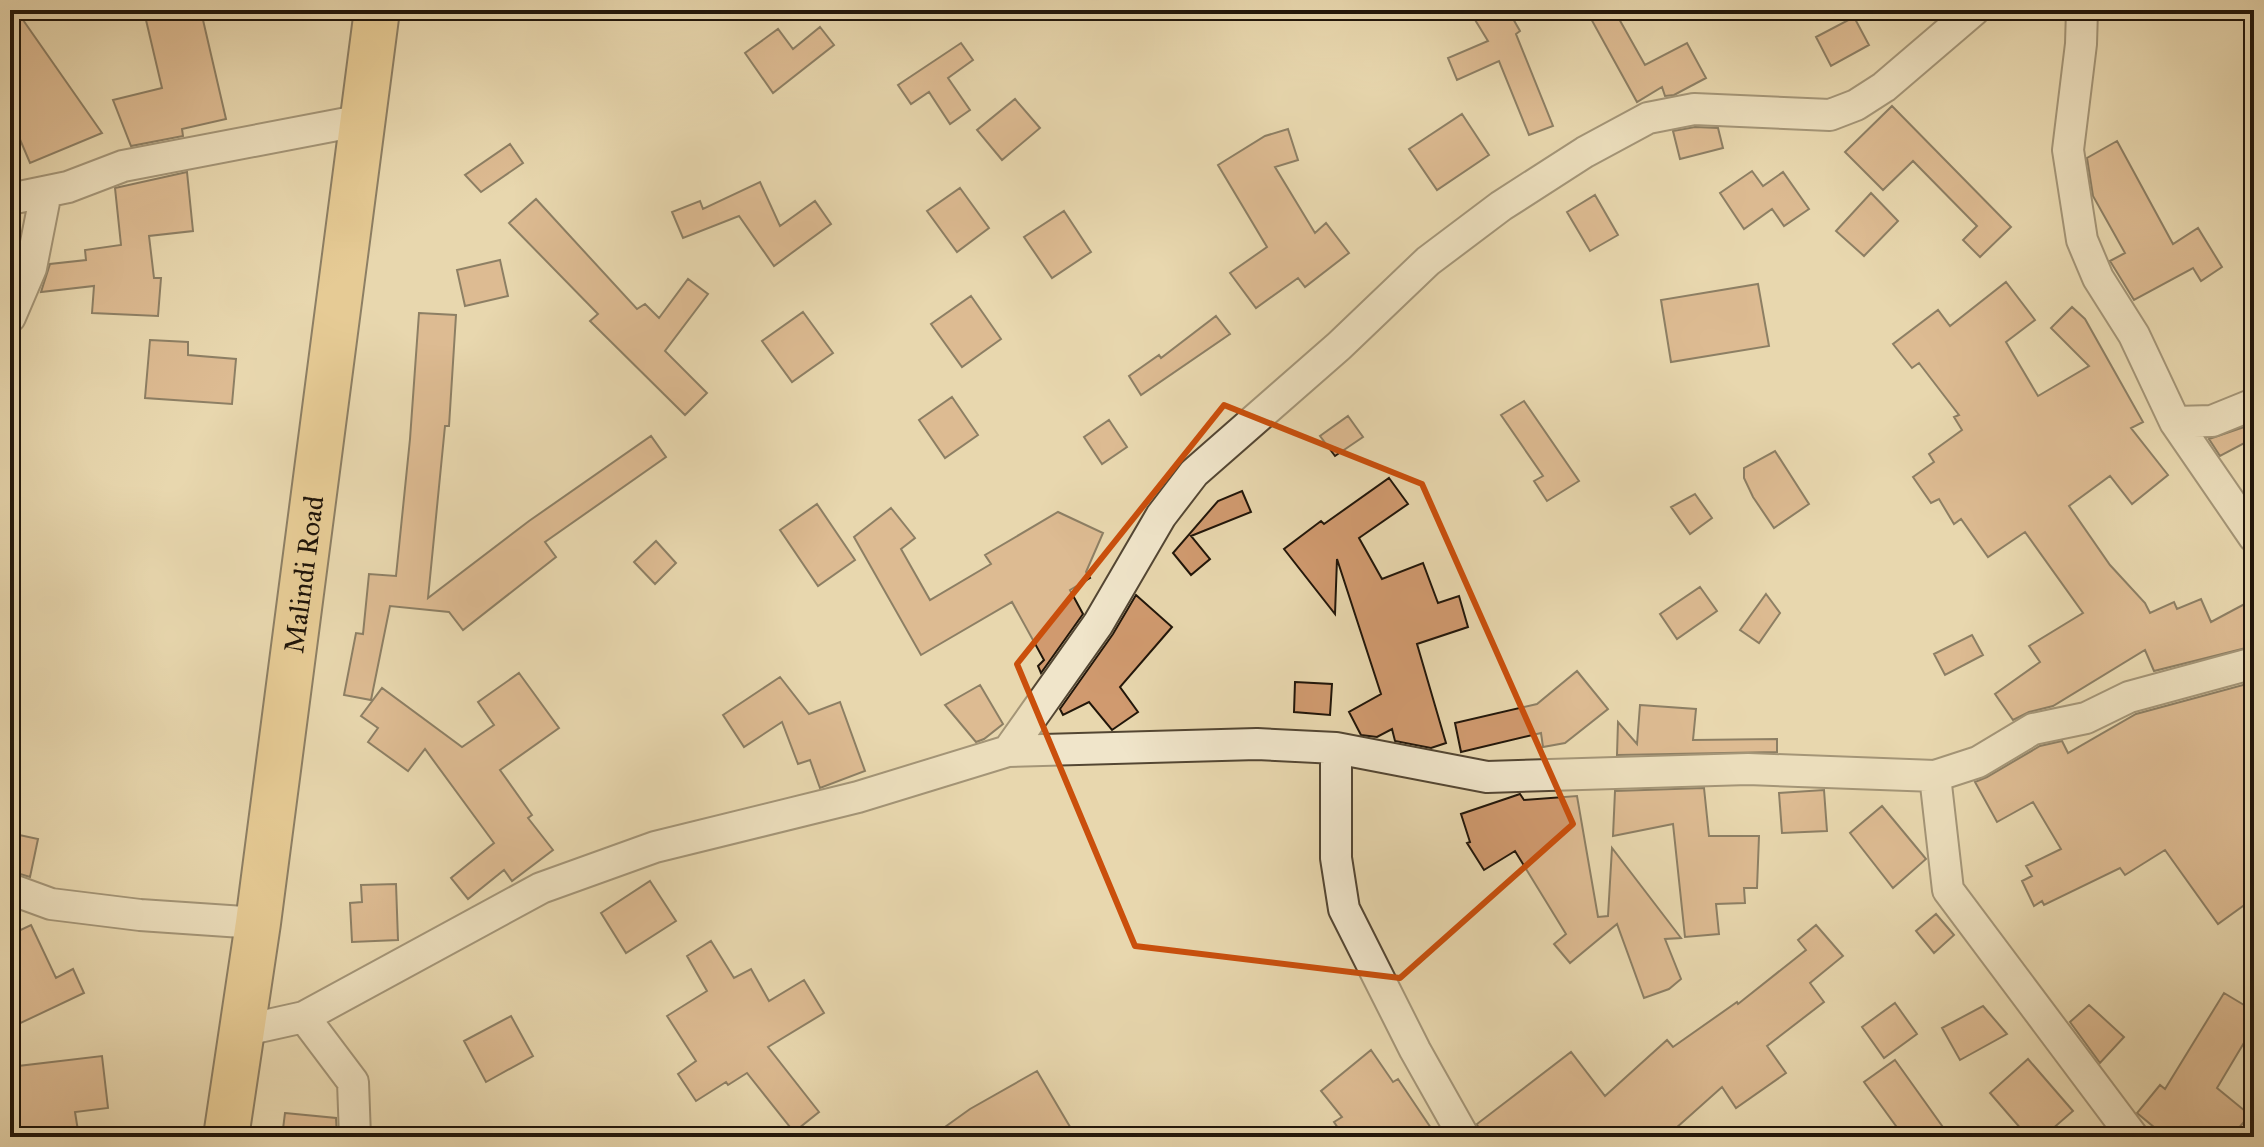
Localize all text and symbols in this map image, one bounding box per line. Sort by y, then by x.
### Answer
street label: Malindi Road [276,493,331,655]

